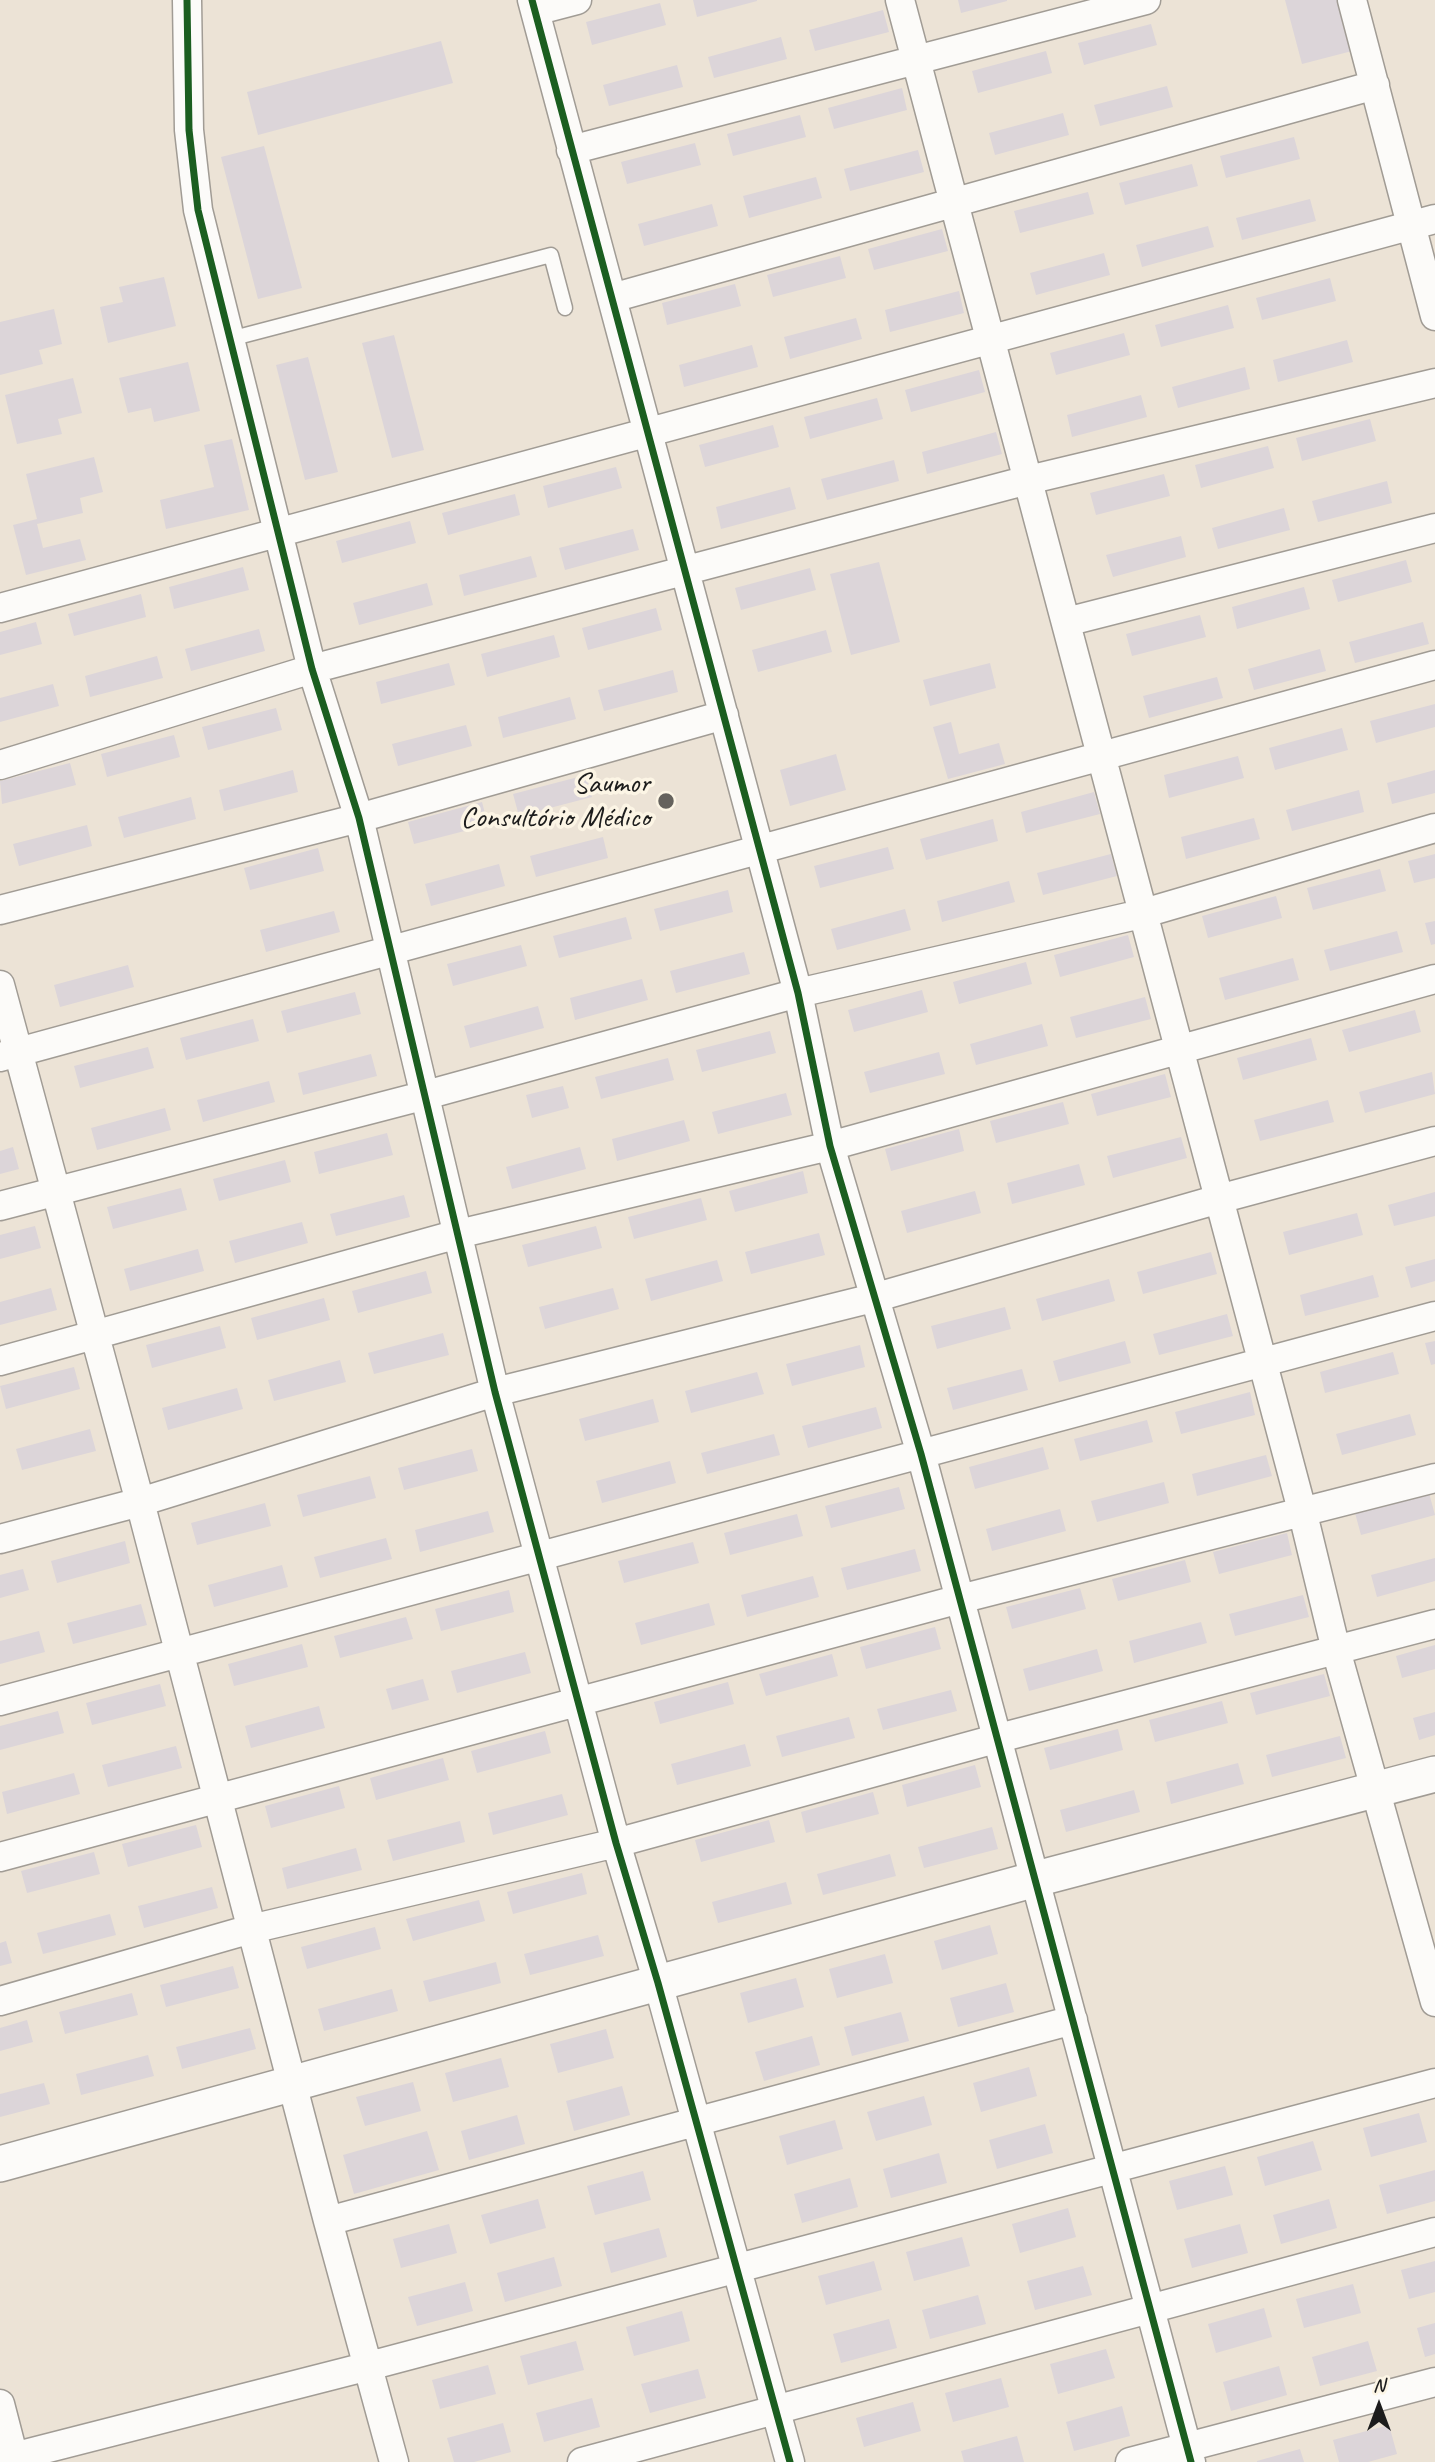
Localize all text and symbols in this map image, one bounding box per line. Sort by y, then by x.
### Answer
place label: Saumor Consultório Médico [461,766,650,836]
marker: Saumor Consultório Médico [656,791,676,811]
north arrow [1344,2371,1414,2441]
text: N [1373,2373,1385,2397]

